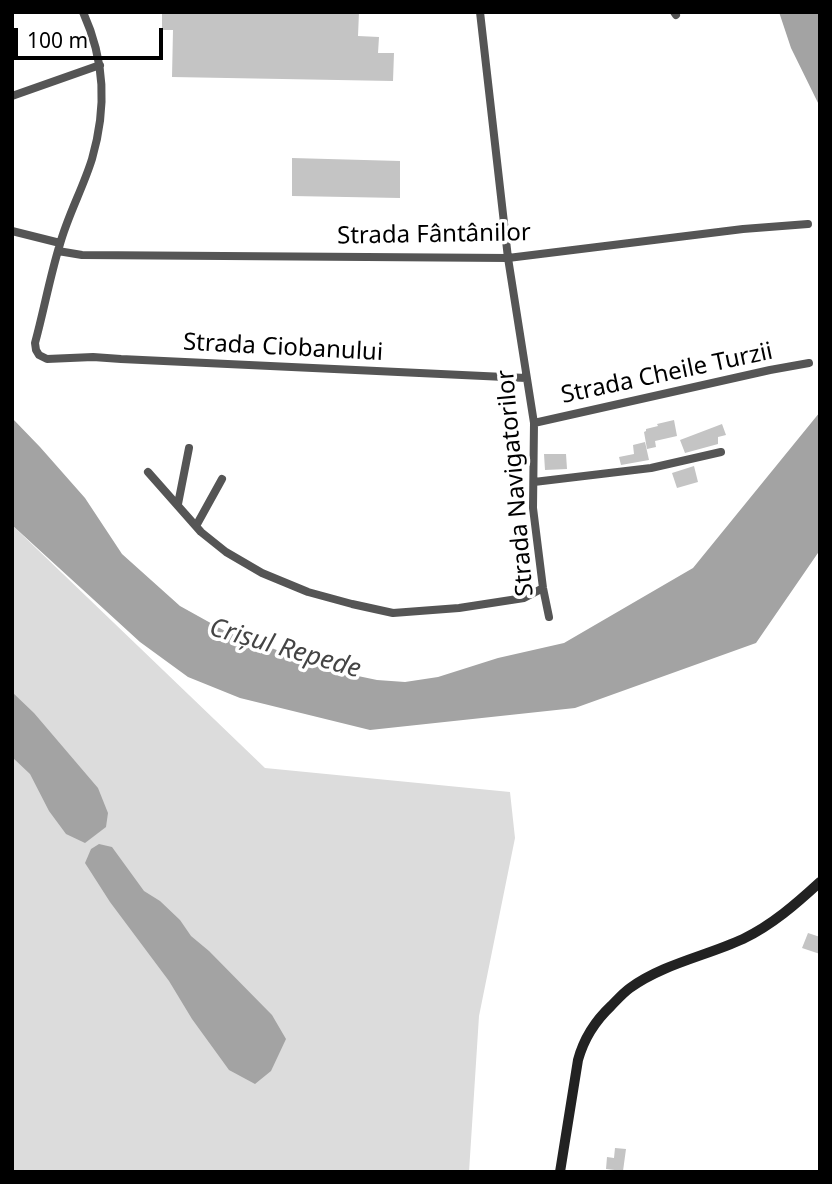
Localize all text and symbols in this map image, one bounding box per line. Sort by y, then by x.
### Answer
scale bar [18,14,166,58]
text: 100 m [27,26,88,54]
street label: Strada Fântânilor [337,219,531,251]
street label: Strada Ciobanului [182,328,384,368]
street label: Strada Cheile Turzii [559,338,775,410]
street label: Strada Navigatorilor [492,368,540,598]
water label: Crișul Repede [206,613,364,685]

